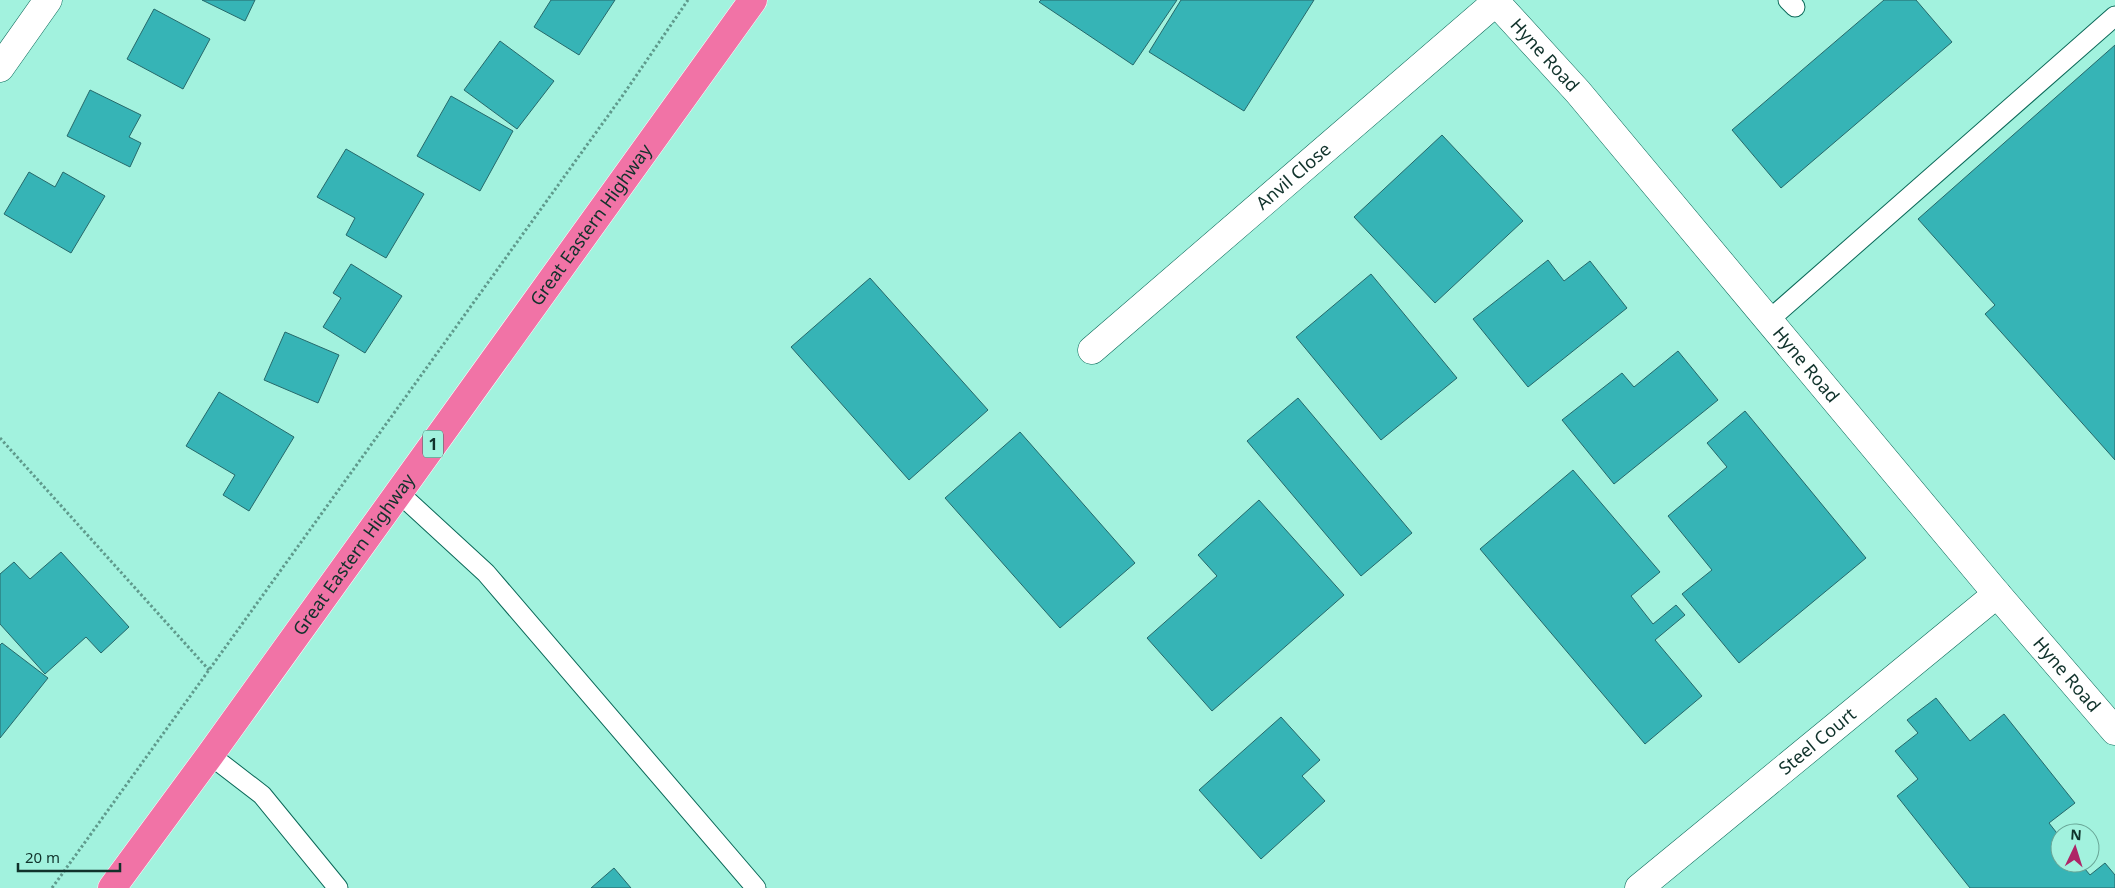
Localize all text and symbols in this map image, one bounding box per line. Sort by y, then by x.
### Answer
street label: Hyne Road [1506,13,1585,97]
street label: Anvil Close [1250,137,1335,215]
street label: Great Eastern Highway [524,138,657,310]
street label: Hyne Road [1768,321,1845,407]
road number: 1 [423,430,443,458]
street label: Great Eastern Highway [287,468,420,640]
street label: Hyne Road [2028,631,2106,717]
street label: Steel Court [1773,701,1861,780]
north arrow [2050,823,2100,873]
text: N [2070,825,2082,844]
scale bar [18,840,120,872]
text: 20 m [25,847,60,867]

